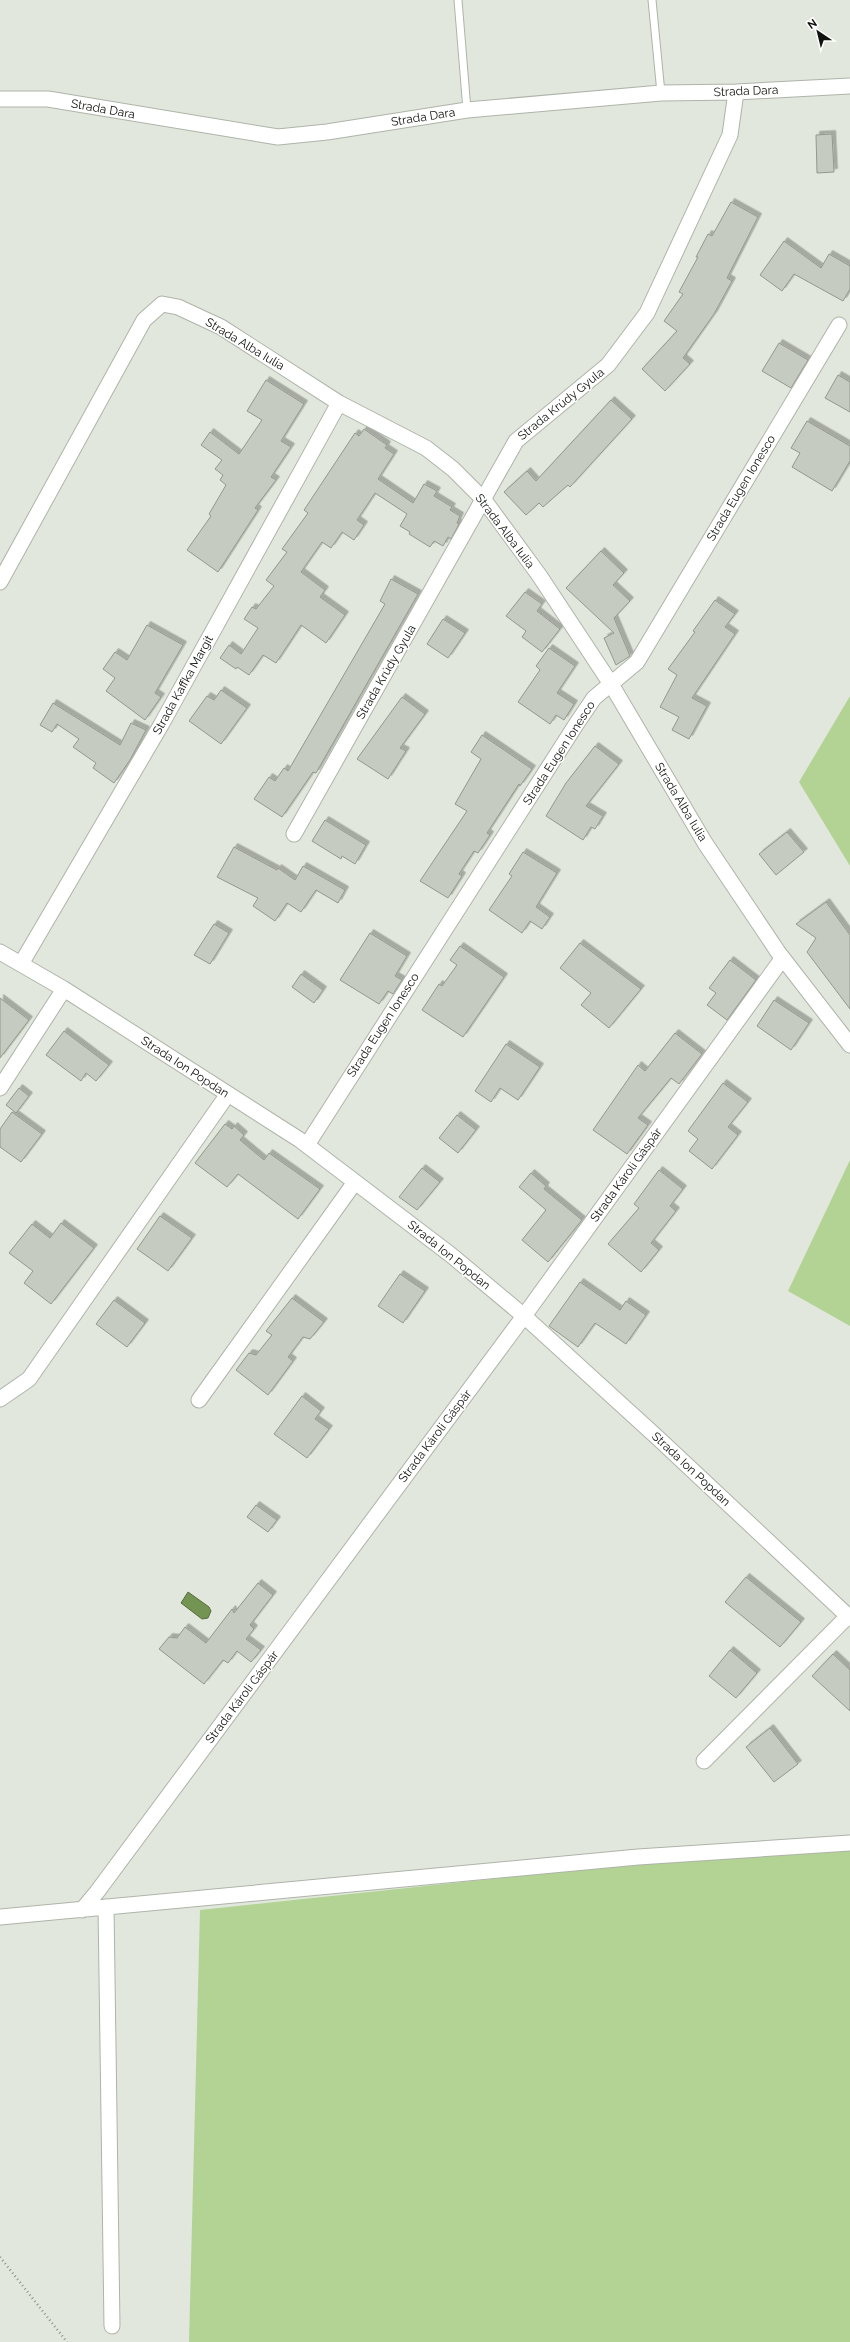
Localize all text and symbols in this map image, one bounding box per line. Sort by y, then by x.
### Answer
north arrow [798,12,838,52]
text: N [805,16,820,32]
street label: Strada Dara [713,83,779,99]
street label: Strada Dara [70,96,136,122]
street label: Strada Dara [390,105,456,129]
street label: Strada Alba Iulia [203,315,287,373]
street label: Strada Krúdy Gyula [515,365,607,443]
street label: Strada Eugen Ionesco [704,432,778,544]
street label: Strada Alba Iulia [472,491,538,571]
street label: Strada Krúdy Gyula [353,622,419,722]
street label: Strada Kaffka Margit [150,633,216,737]
street label: Strada Eugen Ionesco [520,698,598,808]
street label: Strada Alba Iulia [652,760,710,844]
street label: Strada Eugen Ionesco [344,970,422,1080]
street label: Strada Ion Popdan [138,1033,232,1101]
street label: Strada Károli Gáspár [587,1125,665,1225]
street label: Strada Ion Popdan [405,1217,493,1293]
street label: Strada Károli Gáspár [396,1386,475,1485]
street label: Strada Ion Popdan [649,1429,733,1509]
street label: Strada Károli Gáspár [203,1647,282,1746]

